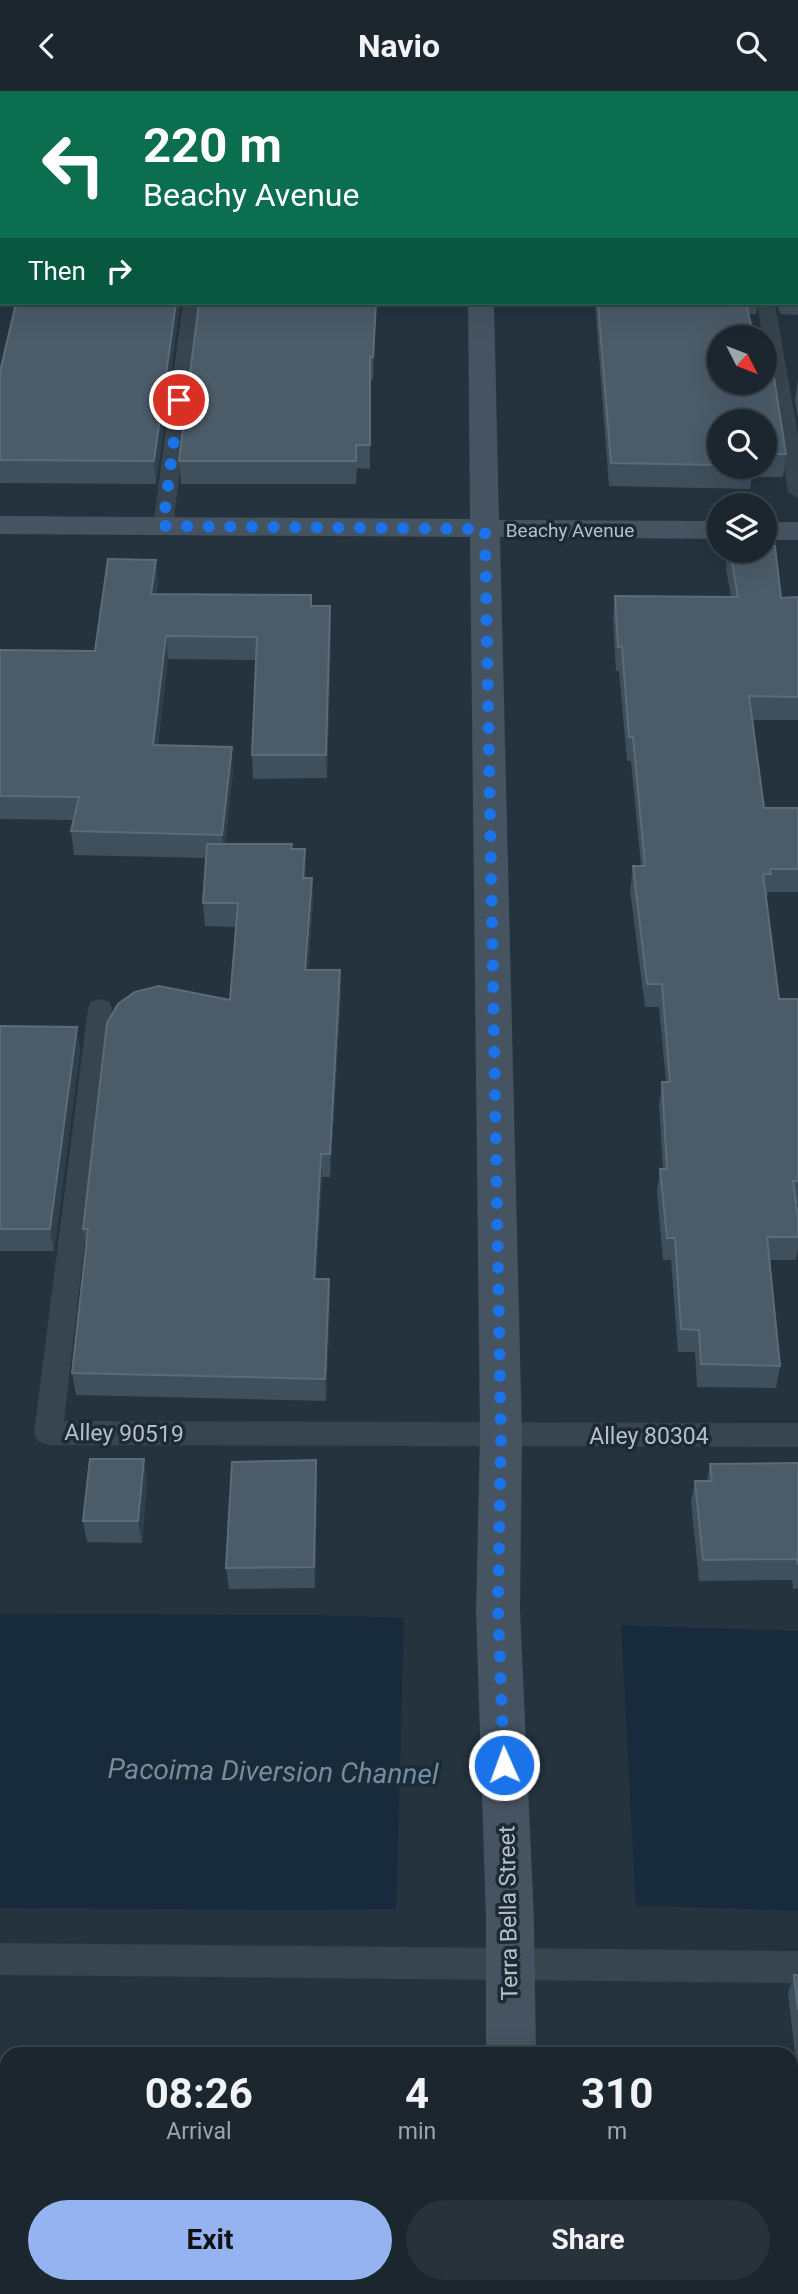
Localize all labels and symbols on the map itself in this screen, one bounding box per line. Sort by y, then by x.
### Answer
north arrow [707,325,777,395]
pin [149,370,209,430]
street label: Beachy Avenue [506,519,634,542]
street label: Alley 90519 [64,1419,184,1448]
street label: Alley 80304 [589,1423,709,1450]
position arrow [467,1728,541,1802]
water label: Pacoima Diversion Channel [107,1752,439,1791]
street label: Terra Bella Street [493,1825,524,2001]

